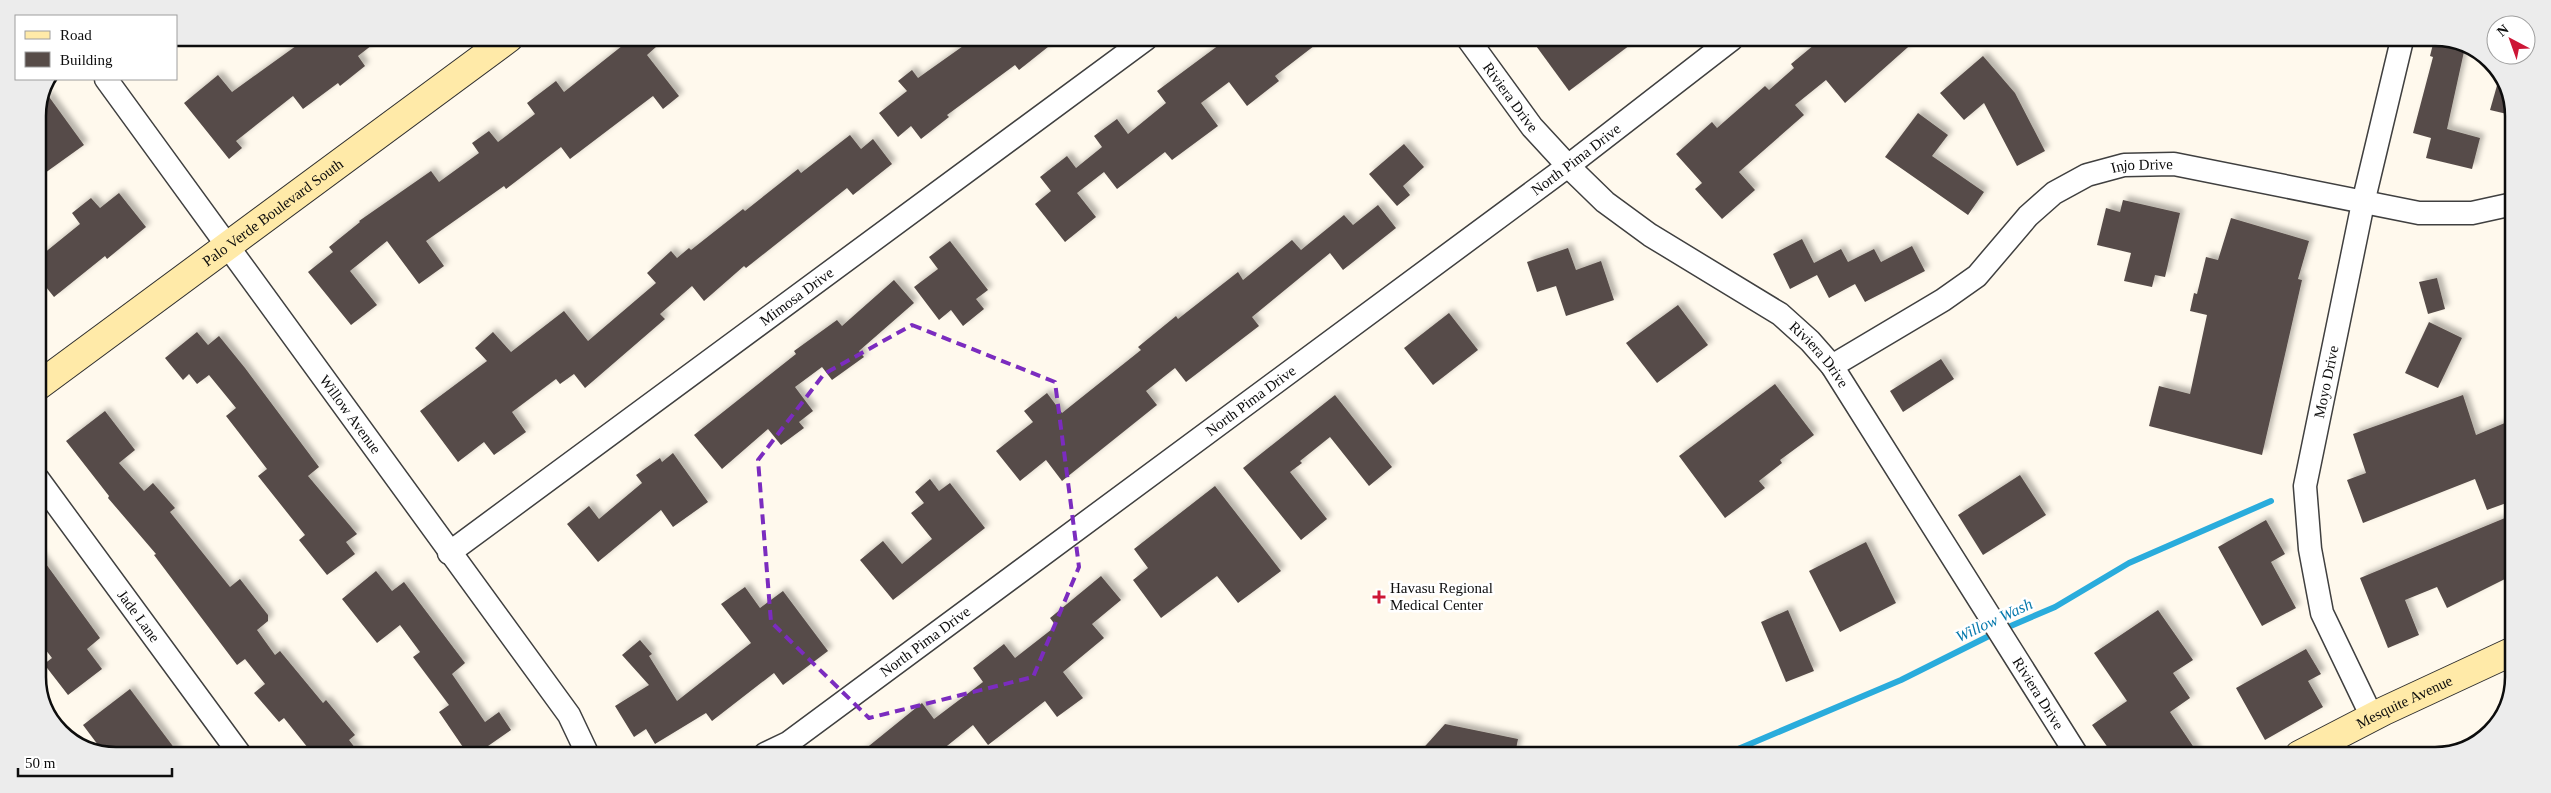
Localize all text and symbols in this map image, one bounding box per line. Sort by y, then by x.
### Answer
legend [15,15,178,80]
north arrow [2486,15,2536,65]
text: N [2494,22,2512,40]
text: Road [60,27,92,43]
text: Building [60,52,113,68]
street label: Riviera Drive [1480,59,1541,136]
street label: North Pima Drive [1528,120,1624,198]
street label: Palo Verde Boulevard South [200,155,346,269]
street label: Injo Drive [2109,156,2173,176]
street label: Mimosa Drive [757,264,837,329]
street label: Riviera Drive [1786,318,1852,391]
street label: Moyo Drive [2311,344,2342,420]
street label: North Pima Drive [1203,362,1299,439]
street label: Willow Avenue [316,372,384,457]
place label: Havasu Regional Medical Center [1390,580,1493,613]
street label: Jade Lane [114,587,163,645]
marker: Havasu Regional Medical Center [1372,590,1386,604]
water label: Willow Wash [1953,595,2035,645]
street label: North Pima Drive [877,603,973,680]
street label: Riviera Drive [2010,654,2067,733]
street label: Mesquite Avenue [2354,672,2455,732]
scale bar [18,746,171,778]
text: 50 m [25,755,56,771]

